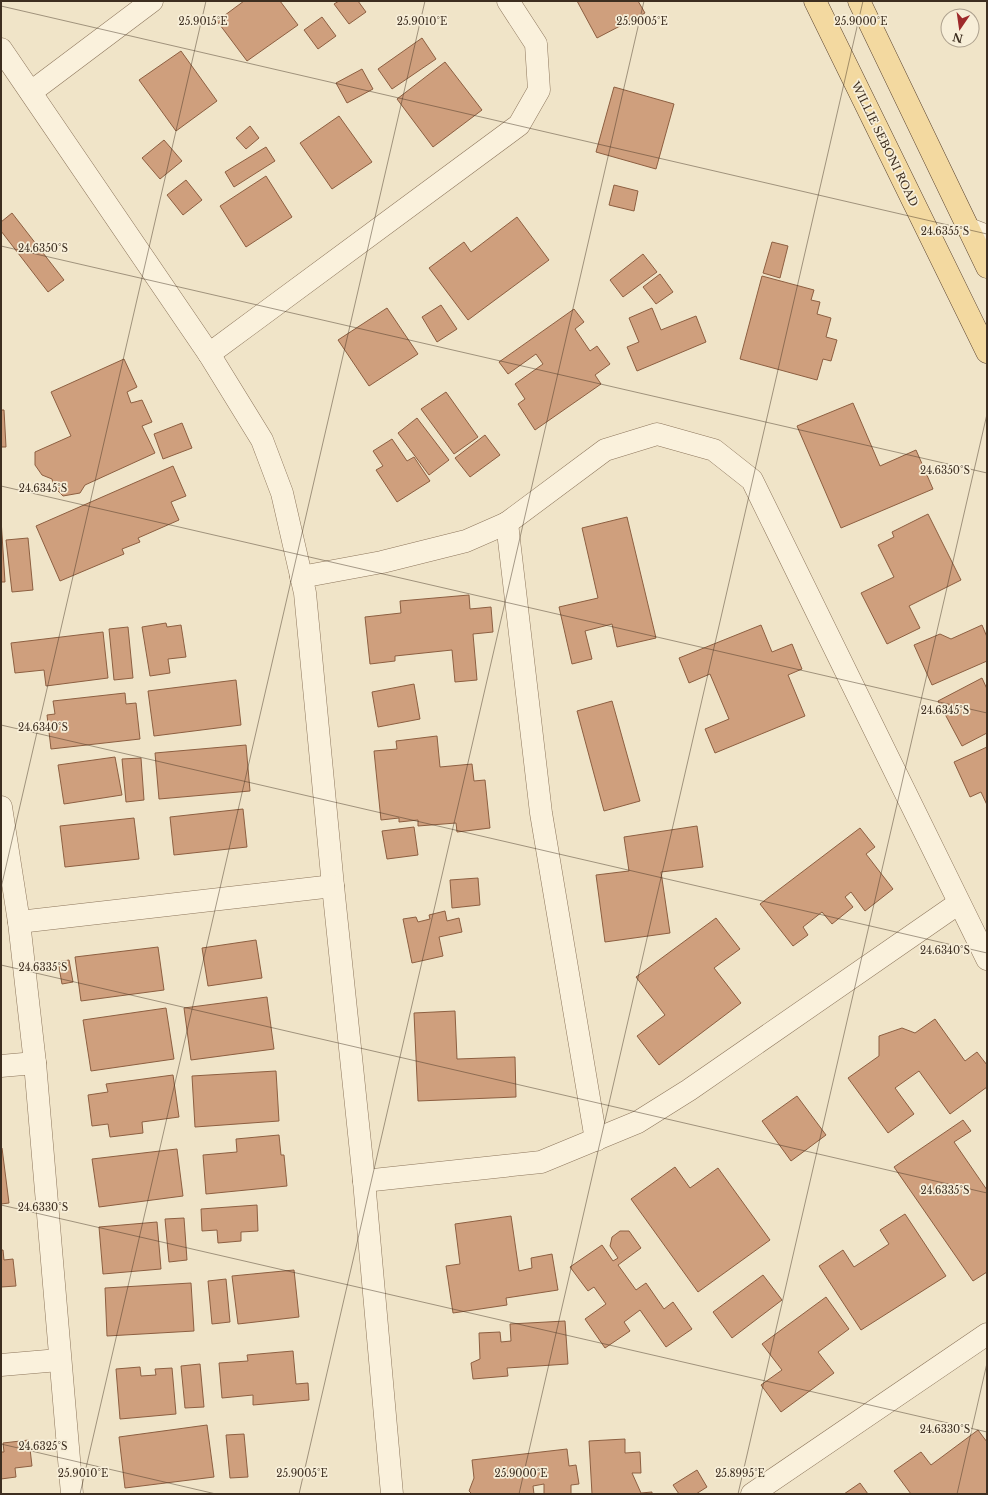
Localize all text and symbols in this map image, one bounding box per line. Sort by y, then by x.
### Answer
north arrow [940,8,980,48]
text: 25.9015°E [179,15,227,28]
text: 25.9010°E [397,15,447,28]
text: 25.9005°E [616,15,668,28]
text: 25.9000°E [835,15,887,28]
text: N [950,30,964,46]
street label: WILLIE SEBONI ROAD [848,78,922,209]
text: 24.6355°S [921,225,969,238]
text: 24.6350°S [18,242,68,255]
text: 24.6350°S [920,464,970,477]
text: 24.6345°S [19,482,67,495]
text: 24.6345°S [921,704,969,717]
text: 24.6340°S [18,721,68,734]
text: 24.6340°S [920,944,970,957]
text: 24.6335°S [19,961,67,974]
text: 24.6335°S [921,1184,969,1197]
text: 24.6330°S [18,1201,68,1214]
text: 24.6330°S [920,1423,970,1436]
text: 24.6325°S [19,1440,67,1453]
text: 25.9010°E [58,1467,108,1480]
text: 25.9005°E [276,1467,328,1480]
text: 25.9000°E [495,1467,547,1480]
text: 25.8995°E [715,1467,765,1480]

